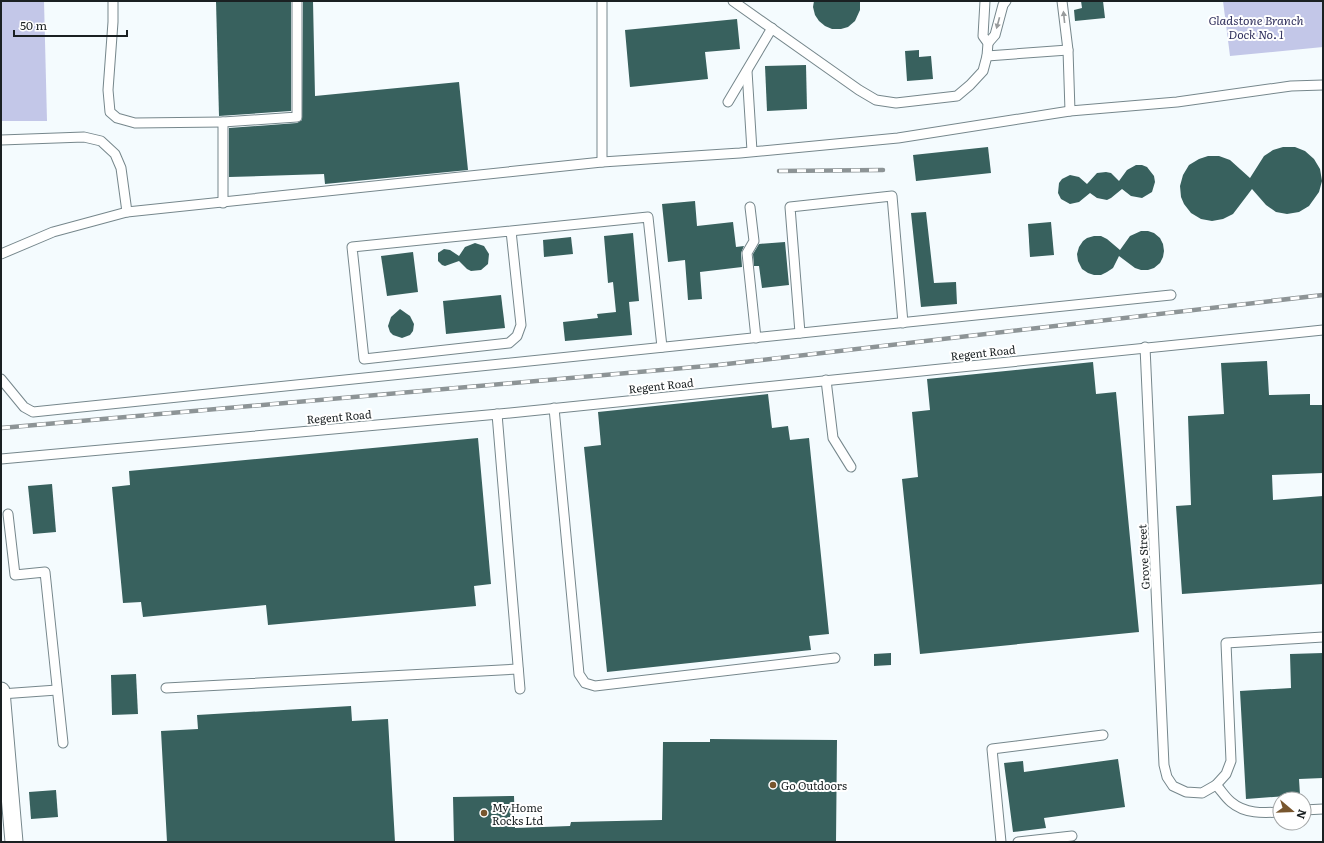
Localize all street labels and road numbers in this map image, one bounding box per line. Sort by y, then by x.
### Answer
street label: Regent Road [950,341,1016,363]
street label: Regent Road [628,374,694,396]
street label: Regent Road [306,405,372,427]
street label: Grove Street [1133,523,1153,590]

